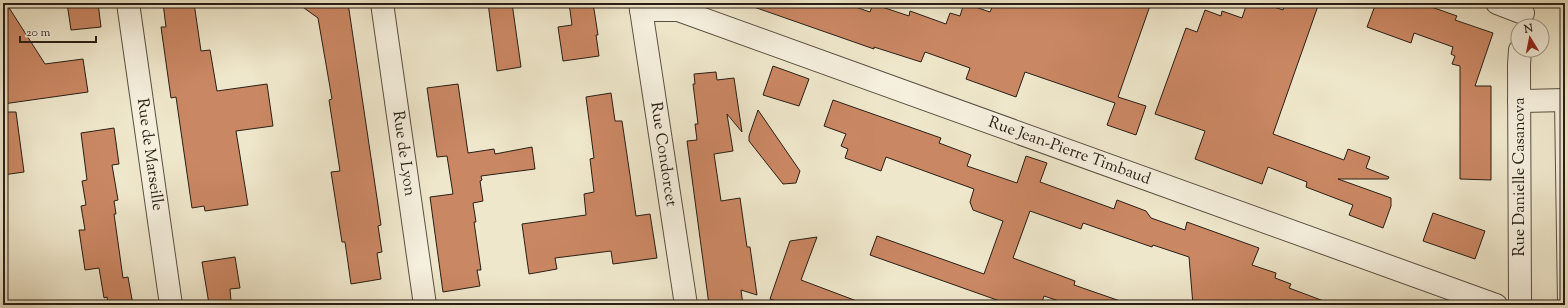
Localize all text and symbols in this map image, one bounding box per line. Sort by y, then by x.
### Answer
scale bar [20,18,96,44]
north arrow [1510,18,1550,58]
text: N [1522,20,1534,38]
text: 20 m [26,24,51,42]
street label: Rue de Marseille [130,97,169,212]
street label: Rue Danielle Casanova [1509,97,1532,257]
street label: Rue Condorcet [644,100,682,209]
street label: Rue de Lyon [386,109,421,198]
street label: Rue Jean-Pierre Timbaud [985,111,1154,191]

